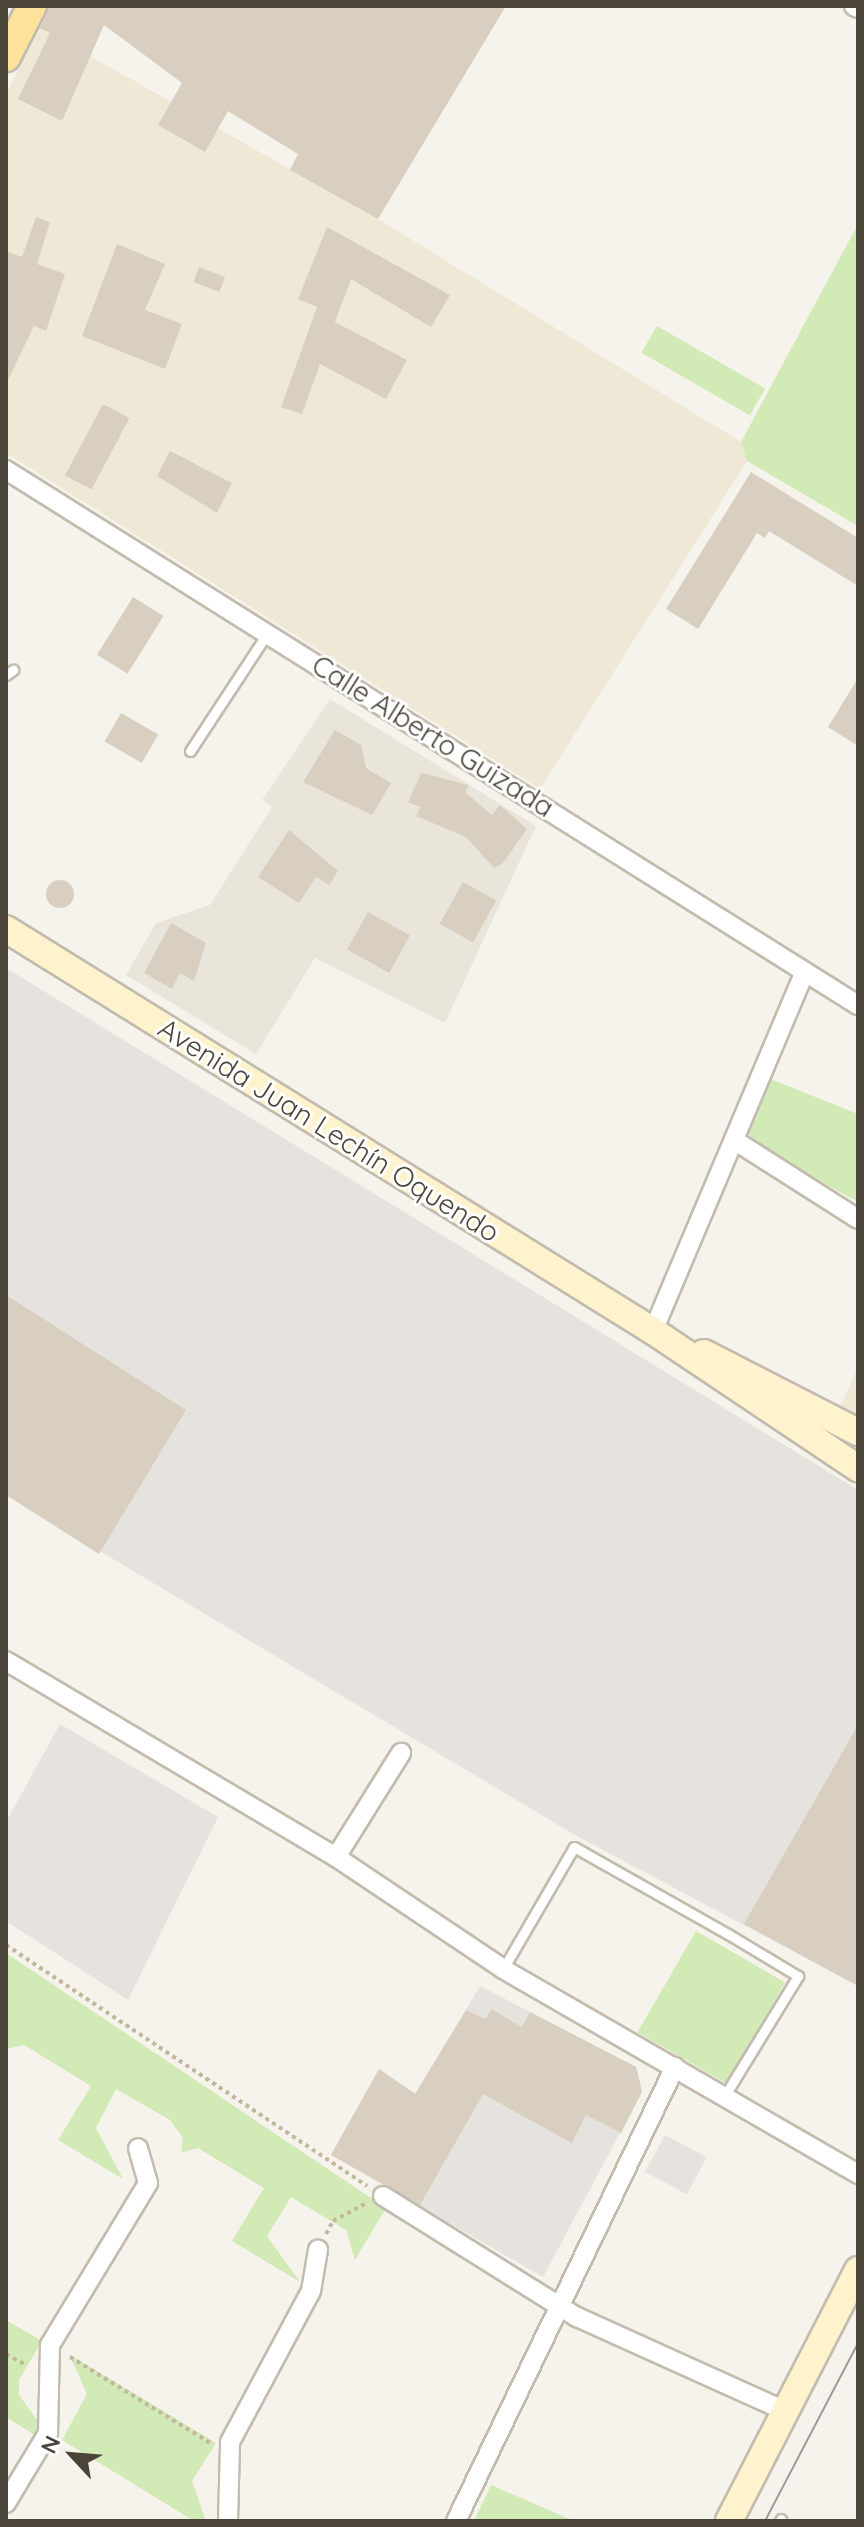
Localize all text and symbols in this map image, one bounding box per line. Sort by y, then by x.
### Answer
street label: Calle Alberto Guizada [306,648,560,824]
street label: Avenida Juan Lechín Oquendo [152,1011,506,1249]
north arrow [32,2415,112,2495]
text: N [34,2431,67,2458]

